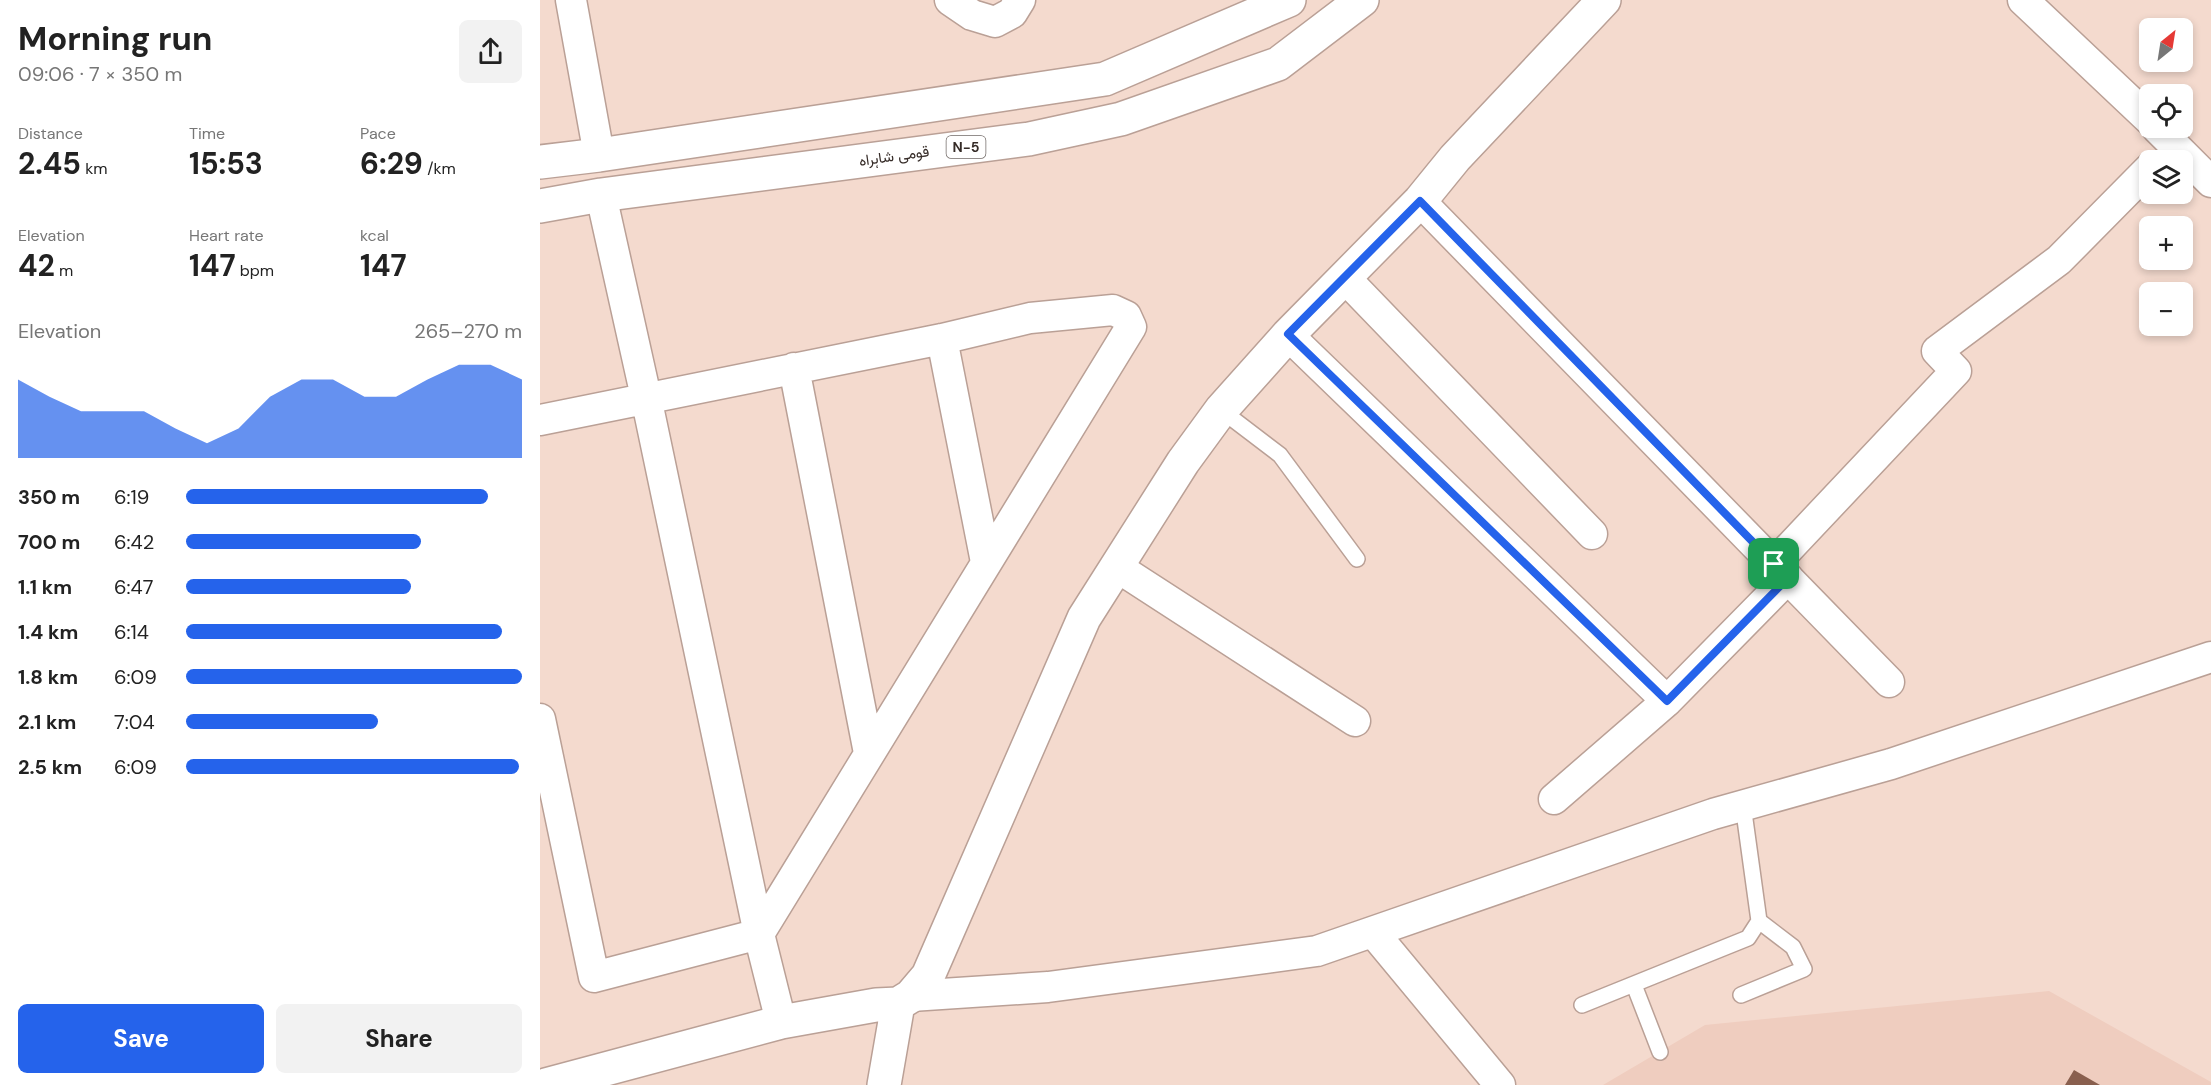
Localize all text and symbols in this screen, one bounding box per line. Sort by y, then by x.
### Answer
text: Morning run [18,17,212,60]
north arrow [2139,18,2193,72]
map controls [2139,18,2193,336]
button: share [459,20,522,83]
text: 09:06 · 7 × 350 m [18,61,182,87]
button: locate [2139,84,2193,138]
text: Distance [18,123,83,144]
text: Time [189,123,225,144]
text: Pace [360,123,396,144]
road number: N-5 [946,136,986,158]
street label: قومی شاہراہ [858,141,931,171]
text: 2.45 [18,144,81,183]
text: 15:53 [189,144,263,183]
text: 6:29 [360,144,423,183]
button: layers [2139,150,2193,204]
text: km [81,158,108,179]
text: /km [423,158,456,179]
button: + [2139,216,2193,270]
text: Elevation [18,225,85,246]
text: Heart rate [189,225,264,246]
text: kcal [360,225,389,246]
text: 42 [18,246,55,285]
text: 147 [189,246,236,285]
text: 147 [360,246,407,285]
text: m [55,260,73,281]
text: bpm [236,260,274,281]
button: − [2139,282,2193,336]
text: Elevation [18,318,101,344]
text: 265–270 m [414,318,522,344]
text: 350 m [18,484,80,510]
text: 6:19 [114,484,149,510]
text: 700 m [18,529,80,555]
text: 6:42 [114,529,154,555]
pin [1748,538,1799,589]
icon: arrive [1757,547,1790,580]
text: 1.1 km [18,574,72,600]
text: 6:47 [114,574,153,600]
text: 1.4 km [18,619,78,645]
text: 6:14 [114,619,149,645]
text: 1.8 km [18,664,78,690]
text: 6:09 [114,664,157,690]
text: 2.1 km [18,709,76,735]
text: 7:04 [114,709,155,735]
text: 2.5 km [18,754,82,780]
text: 6:09 [114,754,157,780]
button: Save [18,1004,264,1073]
button: Share [276,1004,522,1073]

